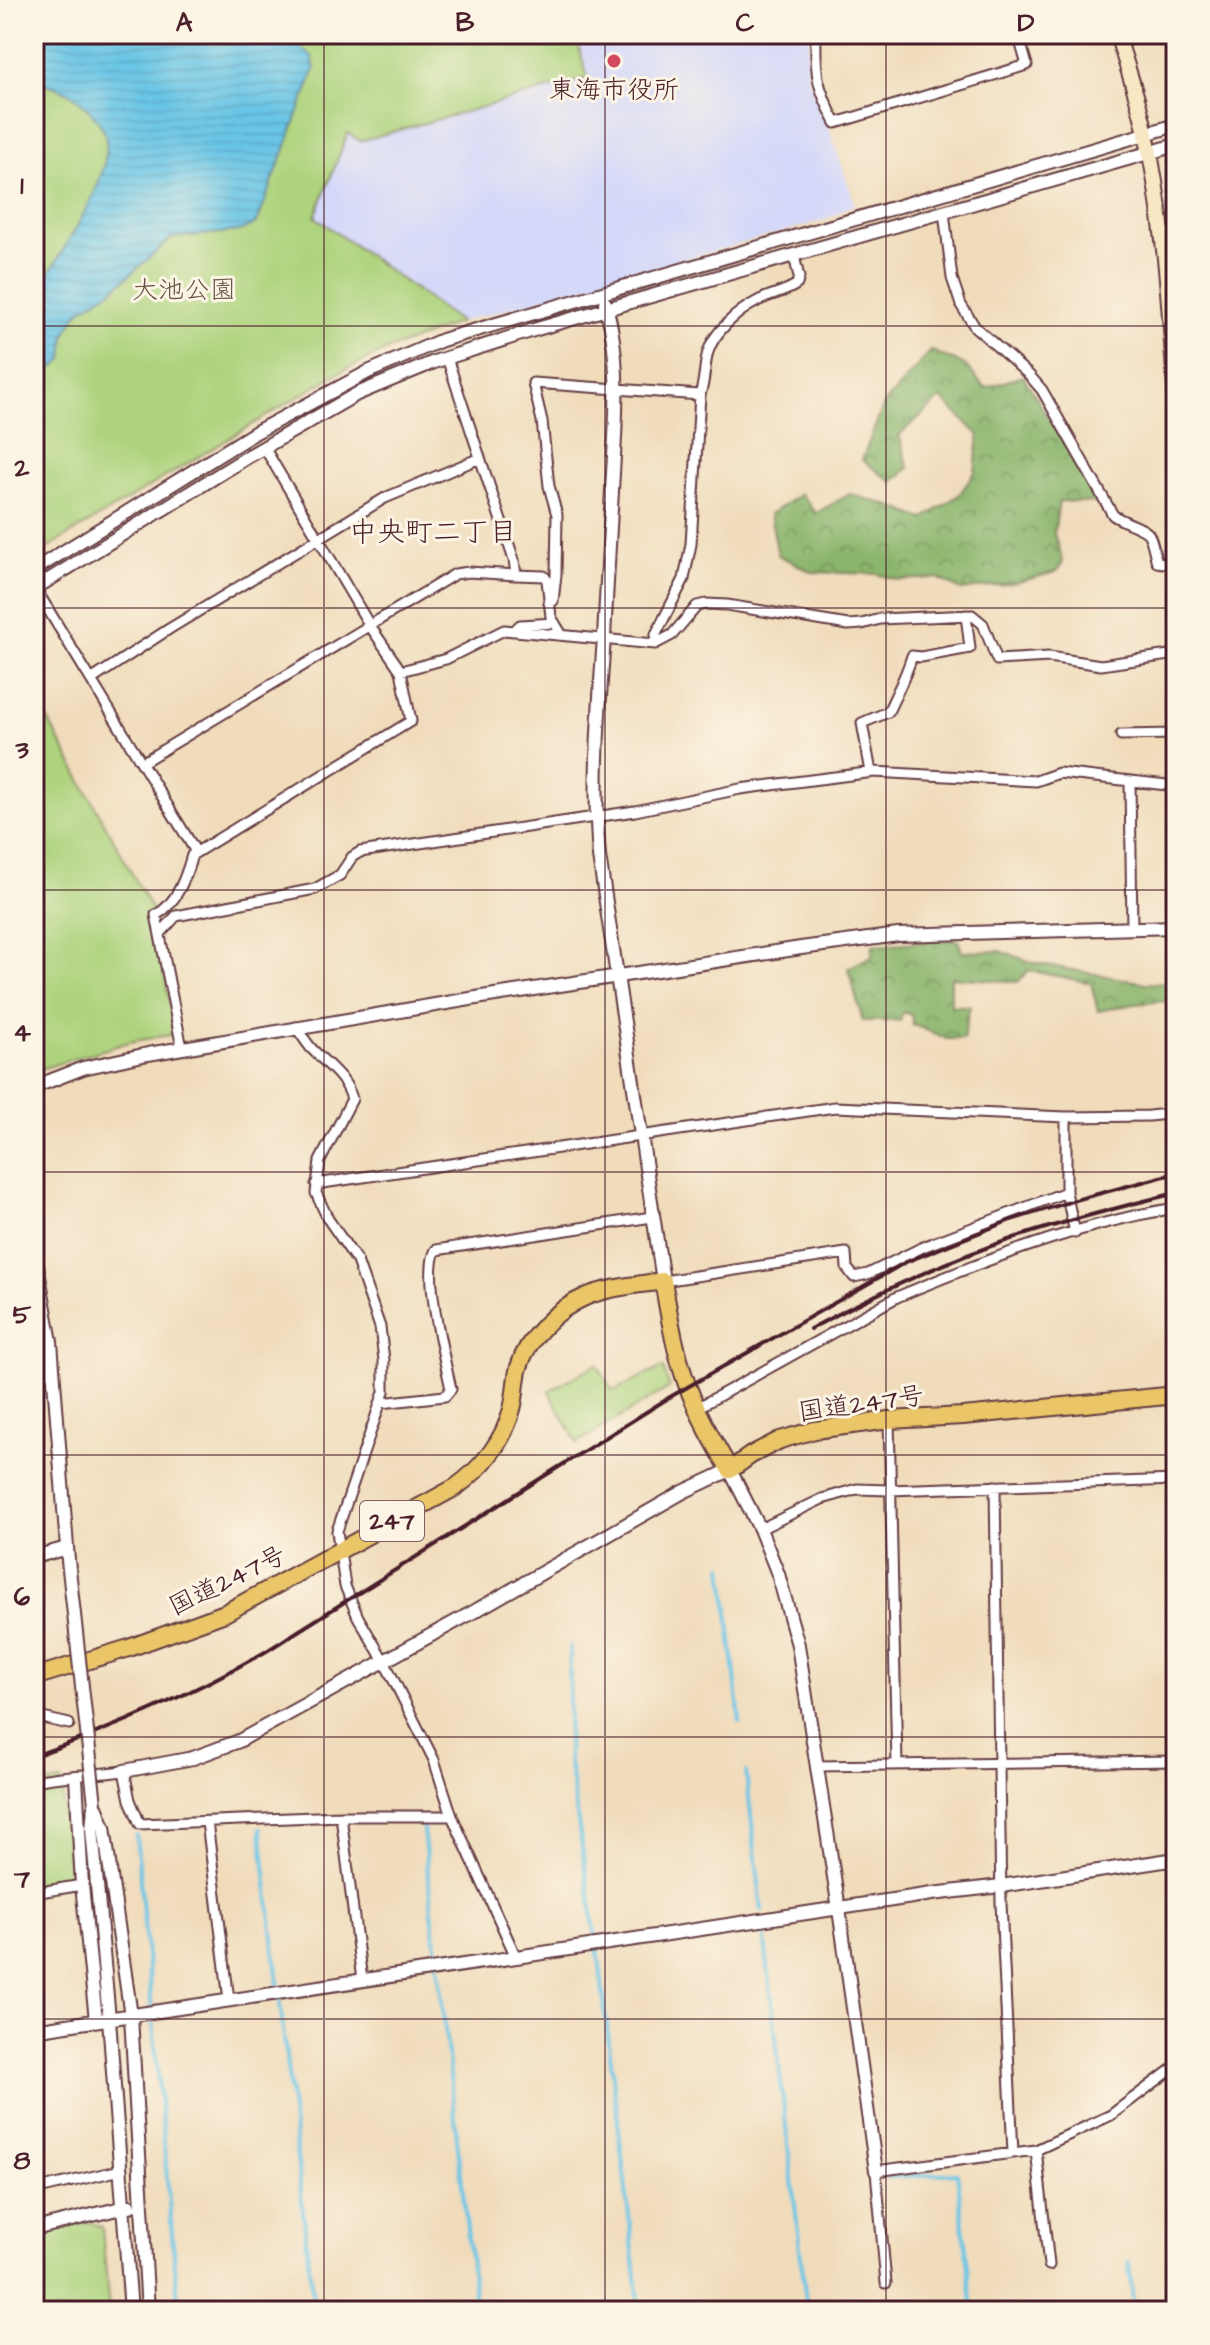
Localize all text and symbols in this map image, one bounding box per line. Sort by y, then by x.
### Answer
text: A [176,5,193,41]
text: B [456,5,475,41]
text: C [736,5,755,41]
text: D [1018,5,1035,41]
marker: 東海市役所 [605,52,623,70]
place label: 東海市役所 [549,72,679,108]
text: 1 [20,168,24,204]
park label: 大池公園 [132,272,236,308]
text: 2 [14,450,30,486]
district label: 中央町二丁目 [349,513,517,552]
text: 3 [14,732,29,768]
text: 4 [13,1015,31,1051]
text: 5 [13,1297,32,1333]
street label: 国道247号 [796,1377,926,1431]
road number: 247 [360,1501,424,1541]
street label: 国道247号 [163,1537,292,1625]
text: 6 [14,1579,31,1615]
text: 7 [13,1861,30,1897]
text: 8 [14,2143,31,2179]

